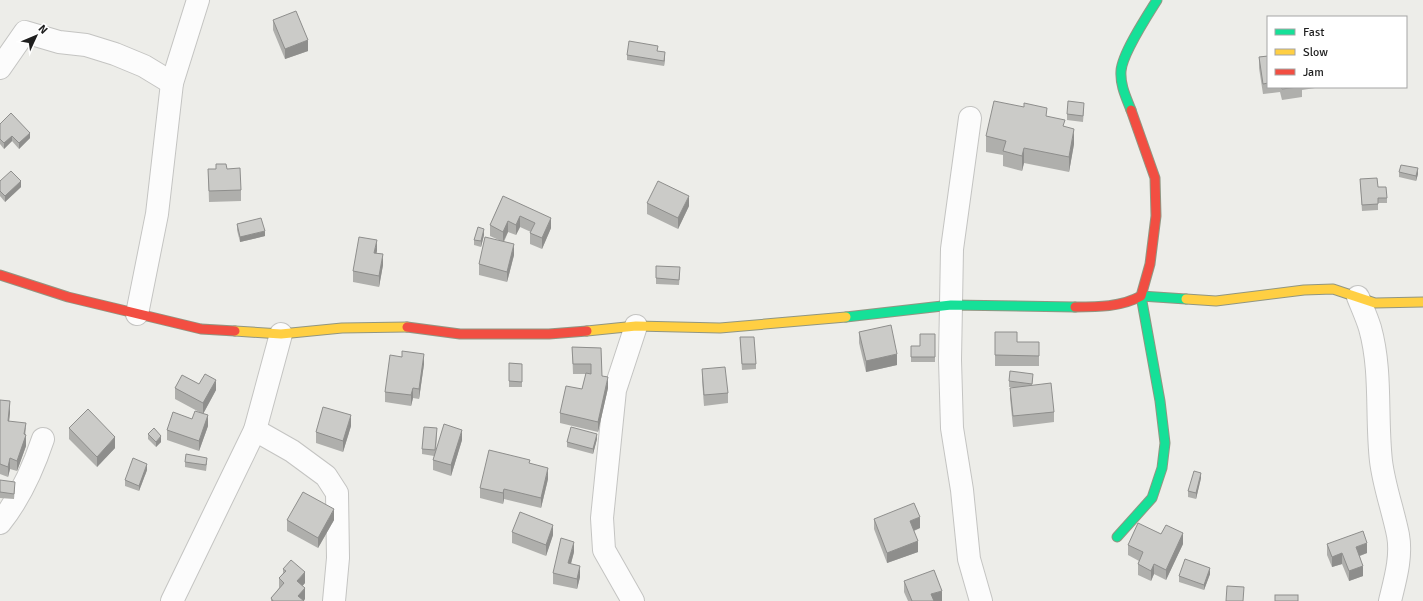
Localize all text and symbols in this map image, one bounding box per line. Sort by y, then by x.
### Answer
north arrow [16,16,56,56]
legend [1267,16,1407,88]
text: N [35,22,50,37]
text: Fast [1303,25,1324,40]
text: Slow [1303,45,1328,60]
text: Jam [1303,65,1324,80]

